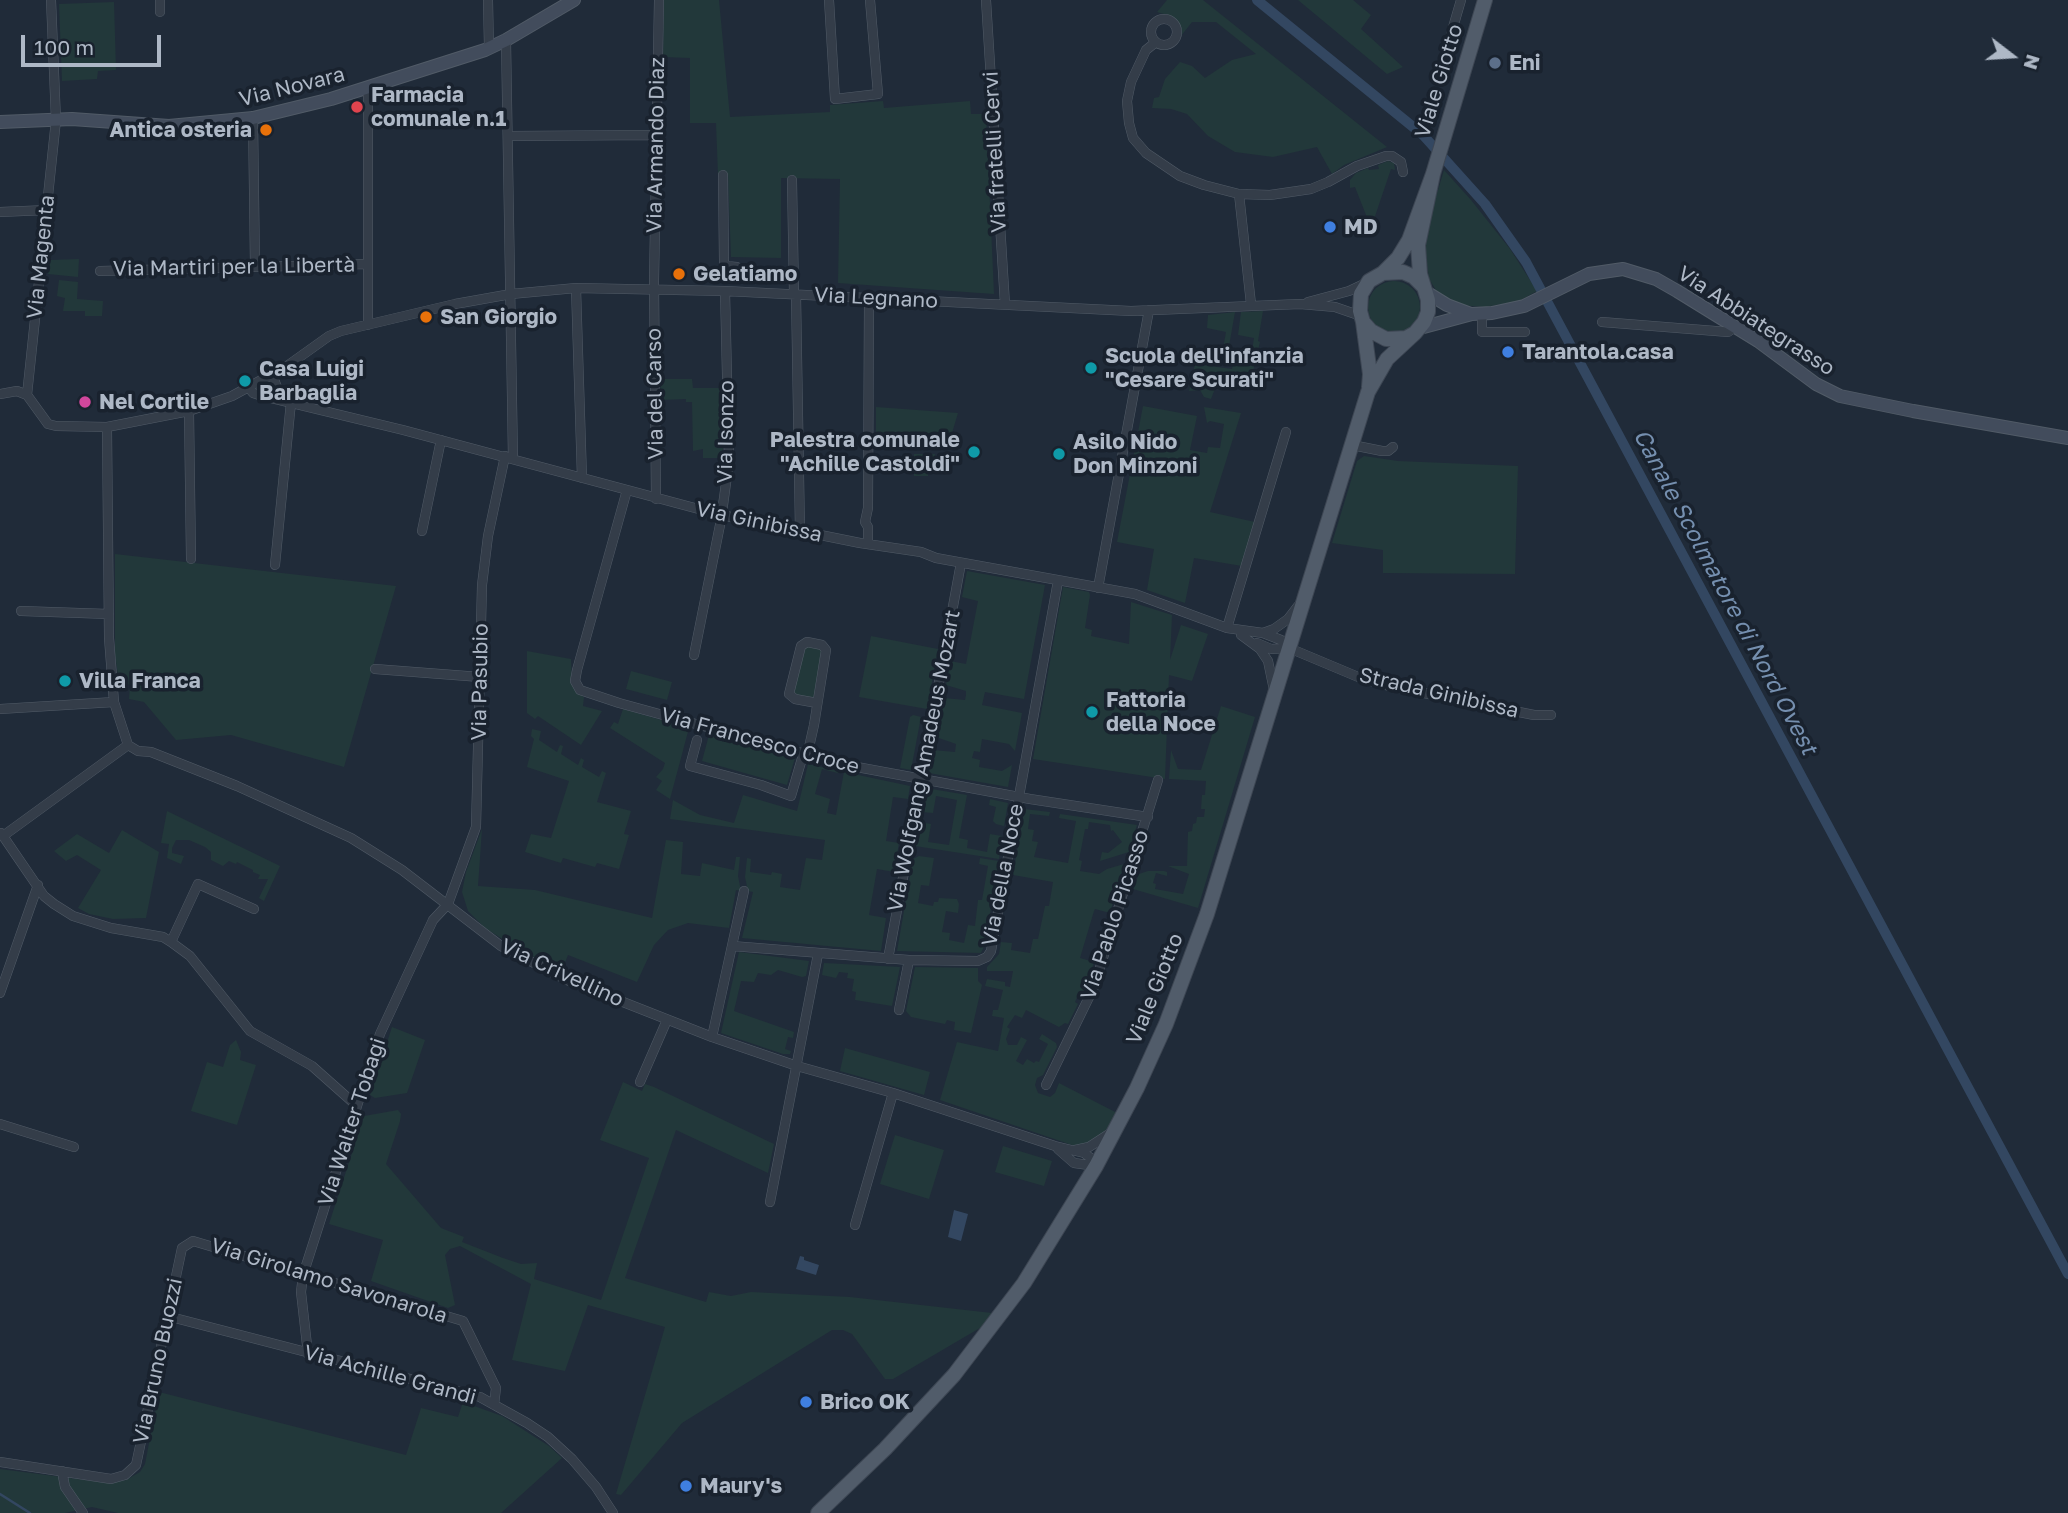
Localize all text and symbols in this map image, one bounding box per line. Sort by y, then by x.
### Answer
scale bar [24,21,164,65]
street label: Viale Giotto [1410,21,1468,141]
north arrow [1977,21,2047,91]
text: 100 m [34,34,94,60]
place label: Eni [1509,50,1541,76]
text: N [2019,52,2046,73]
marker: Eni [1487,55,1503,71]
street label: Via Armando Diaz [642,57,670,233]
street label: Via Novara [237,62,347,112]
street label: Via fratelli Cervi [978,71,1012,233]
place label: Farmacia comunale n.1 [371,82,506,132]
marker: Farmacia comunale n.1 [349,99,365,115]
place label: Antica osteria [110,117,252,143]
marker: Antica osteria [258,122,274,138]
street label: Via Magenta [22,194,60,320]
place label: MD [1344,214,1378,240]
marker: MD [1322,219,1338,235]
street label: Via Martiri per la Libertà [113,252,355,282]
place label: Gelatiamo [693,261,797,287]
street label: Via Abbiategrasso [1673,261,1839,381]
marker: Gelatiamo [671,266,687,282]
street label: Via Legnano [813,282,939,314]
place label: San Giorgio [440,304,557,330]
marker: San Giorgio [418,309,434,325]
street label: Via del Carso [641,328,669,460]
place label: Tarantola.casa [1522,339,1674,365]
place label: Scuola dell'infanzia "Cesare Scurati" [1105,343,1304,393]
marker: Tarantola.casa [1500,344,1516,360]
place label: Casa Luigi Barbaglia [259,356,364,406]
marker: Scuola dell'infanzia "Cesare Scurati" [1083,360,1099,376]
marker: Casa Luigi Barbaglia [237,373,253,389]
street label: Via Isonzo [712,380,740,484]
place label: Nel Cortile [99,389,209,415]
marker: Nel Cortile [77,394,93,410]
water label: Canale Scolmatore di Nord Ovest [1627,425,1823,759]
place label: Palestra comunale "Achille Castoldi" [770,427,960,477]
place label: Asilo Nido Don Minzoni [1073,429,1197,479]
marker: Palestra comunale "Achille Castoldi" [966,444,982,460]
marker: Asilo Nido Don Minzoni [1051,446,1067,462]
street label: Via Ginibissa [694,496,824,548]
street label: Via Wolfgang Amadeus Mozart [882,608,966,914]
street label: Via Pasubio [466,623,494,741]
street label: Strada Ginibissa [1357,662,1521,724]
place label: Villa Franca [79,668,201,694]
marker: Villa Franca [57,673,73,689]
place label: Fattoria della Noce [1106,687,1216,737]
street label: Via Francesco Croce [658,702,862,780]
marker: Fattoria della Noce [1084,704,1100,720]
street label: Via della Noce [977,802,1029,948]
street label: Via Pablo Picasso [1076,827,1154,1003]
street label: Viale Giotto [1121,930,1189,1048]
street label: Via Crivellino [496,933,628,1013]
street label: Via Walter Tobagi [313,1035,391,1209]
street label: Via Girolamo Savonarola [208,1233,450,1329]
street label: Via Bruno Buozzi [128,1276,188,1446]
street label: Via Achille Grandi [301,1340,479,1410]
place label: Brico OK [820,1389,910,1415]
marker: Brico OK [798,1394,814,1410]
place label: Maury's [700,1473,782,1499]
marker: Maury's [678,1478,694,1494]

